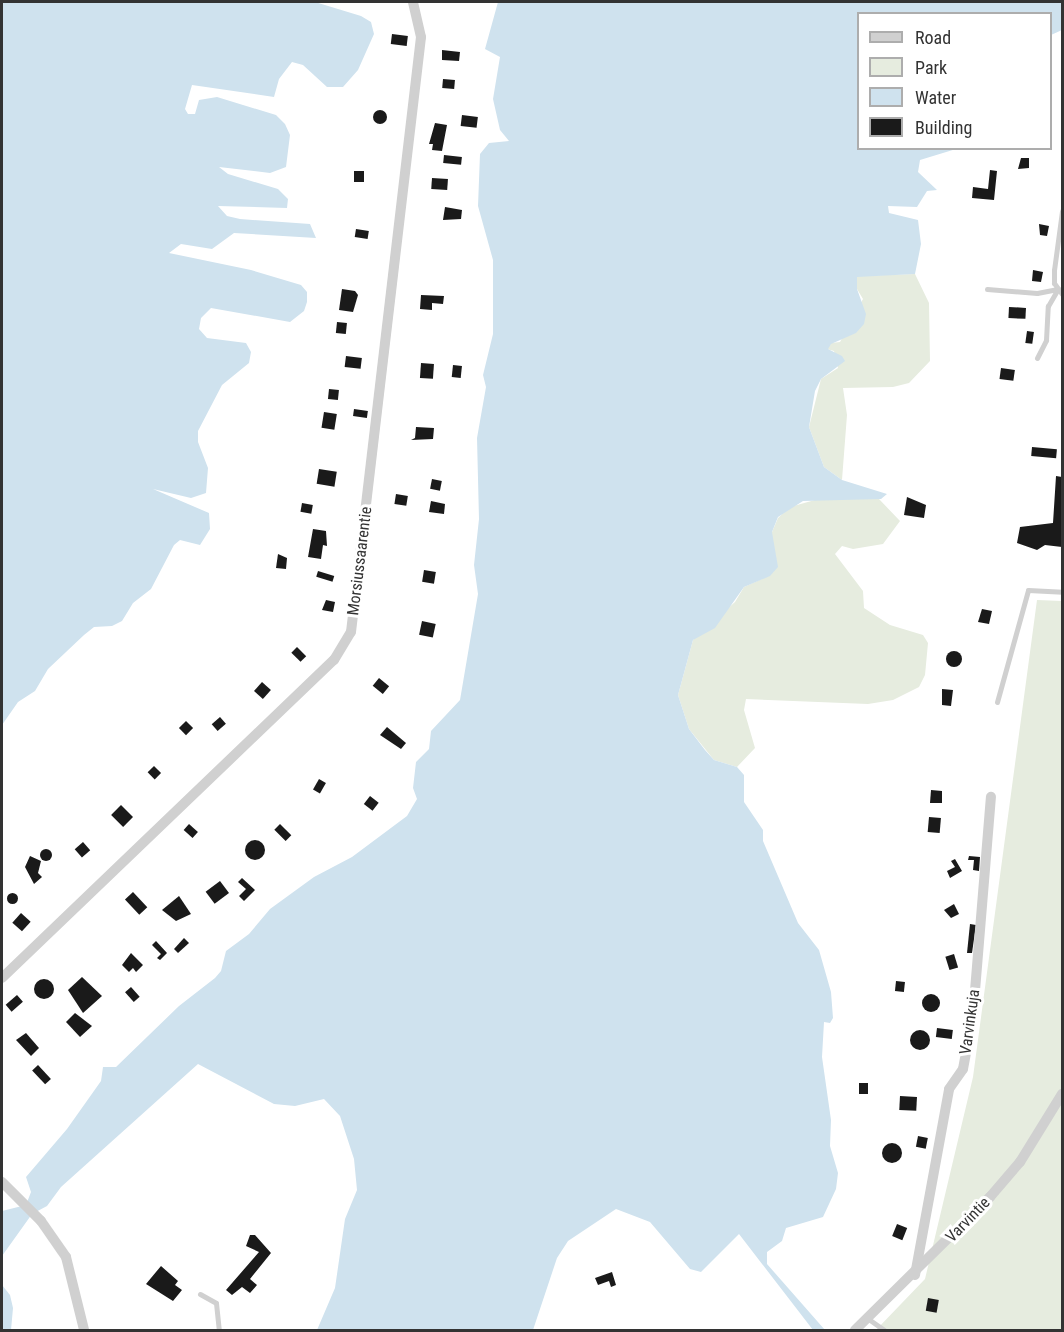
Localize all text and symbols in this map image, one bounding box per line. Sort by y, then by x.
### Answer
legend [857,12,1052,150]
text: Road [915,27,951,48]
text: Park [915,57,947,78]
text: Water [915,87,956,108]
text: Building [915,117,972,138]
street label: Morsiussaarentie [344,505,376,617]
street label: Varvinkuja [956,988,984,1056]
street label: Varvintie [942,1193,994,1247]

